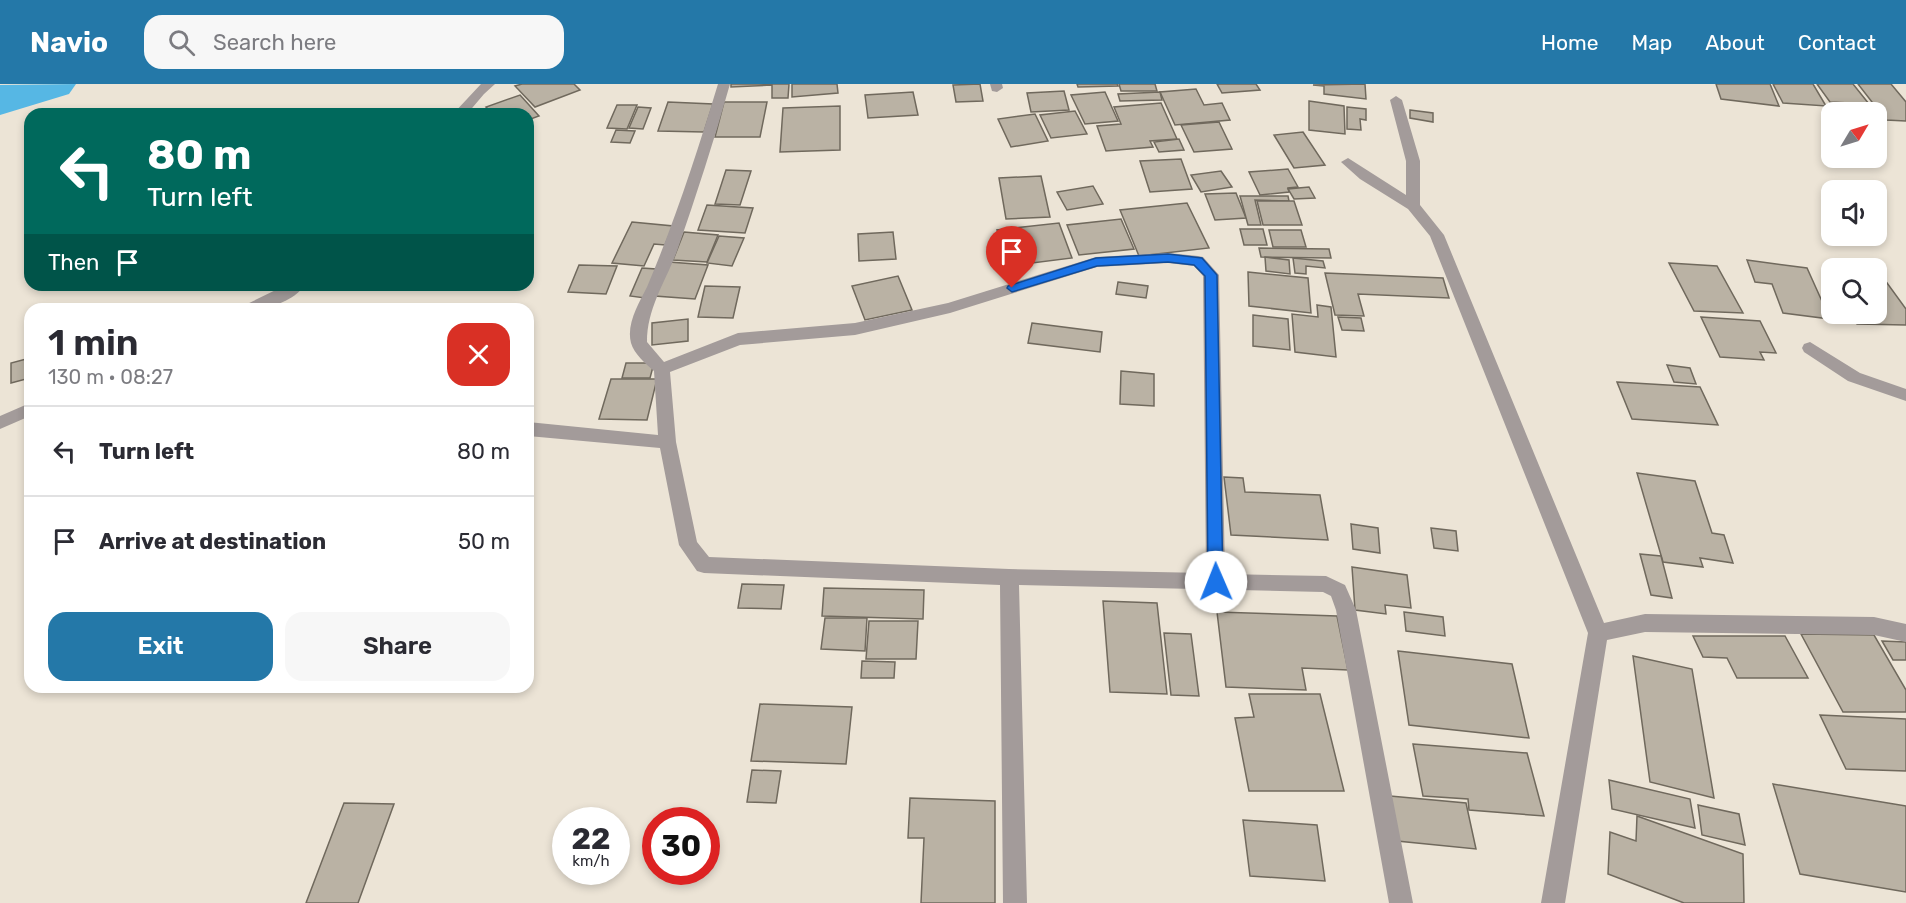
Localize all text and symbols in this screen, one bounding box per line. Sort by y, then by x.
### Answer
search box [144,15,564,69]
text: Navio [30,26,108,59]
icon: search [165,26,198,59]
text: Search here [213,29,336,56]
text: Home [1541,30,1598,55]
text: Map [1631,30,1672,55]
text: About [1705,30,1765,55]
text: Contact [1798,30,1876,55]
north arrow [1821,102,1887,168]
map controls [1821,102,1887,324]
text: 80 m [147,130,251,180]
icon: left [48,132,126,210]
button: sound [1821,180,1887,246]
text: Turn left [147,181,252,213]
pin [986,226,1037,288]
icon: arrive [995,235,1028,268]
icon: arrive [111,246,144,279]
text: Then [48,249,99,276]
button: search [1821,258,1887,324]
text: 1 min [48,321,139,364]
button: close [447,323,510,386]
text: 130 m · 08:27 [48,365,173,389]
icon: left [48,435,81,468]
text: Turn left [99,438,194,465]
text: 80 m [457,438,510,465]
icon: arrive [48,525,81,558]
text: Arrive at destination [99,528,326,555]
text: 50 m [458,528,510,555]
position arrow [1184,550,1248,614]
button: Exit [48,612,273,681]
button: Share [285,612,510,681]
speed limit sign: 30 [642,807,720,885]
text: 22 [572,821,611,857]
text: km/h [572,852,610,870]

